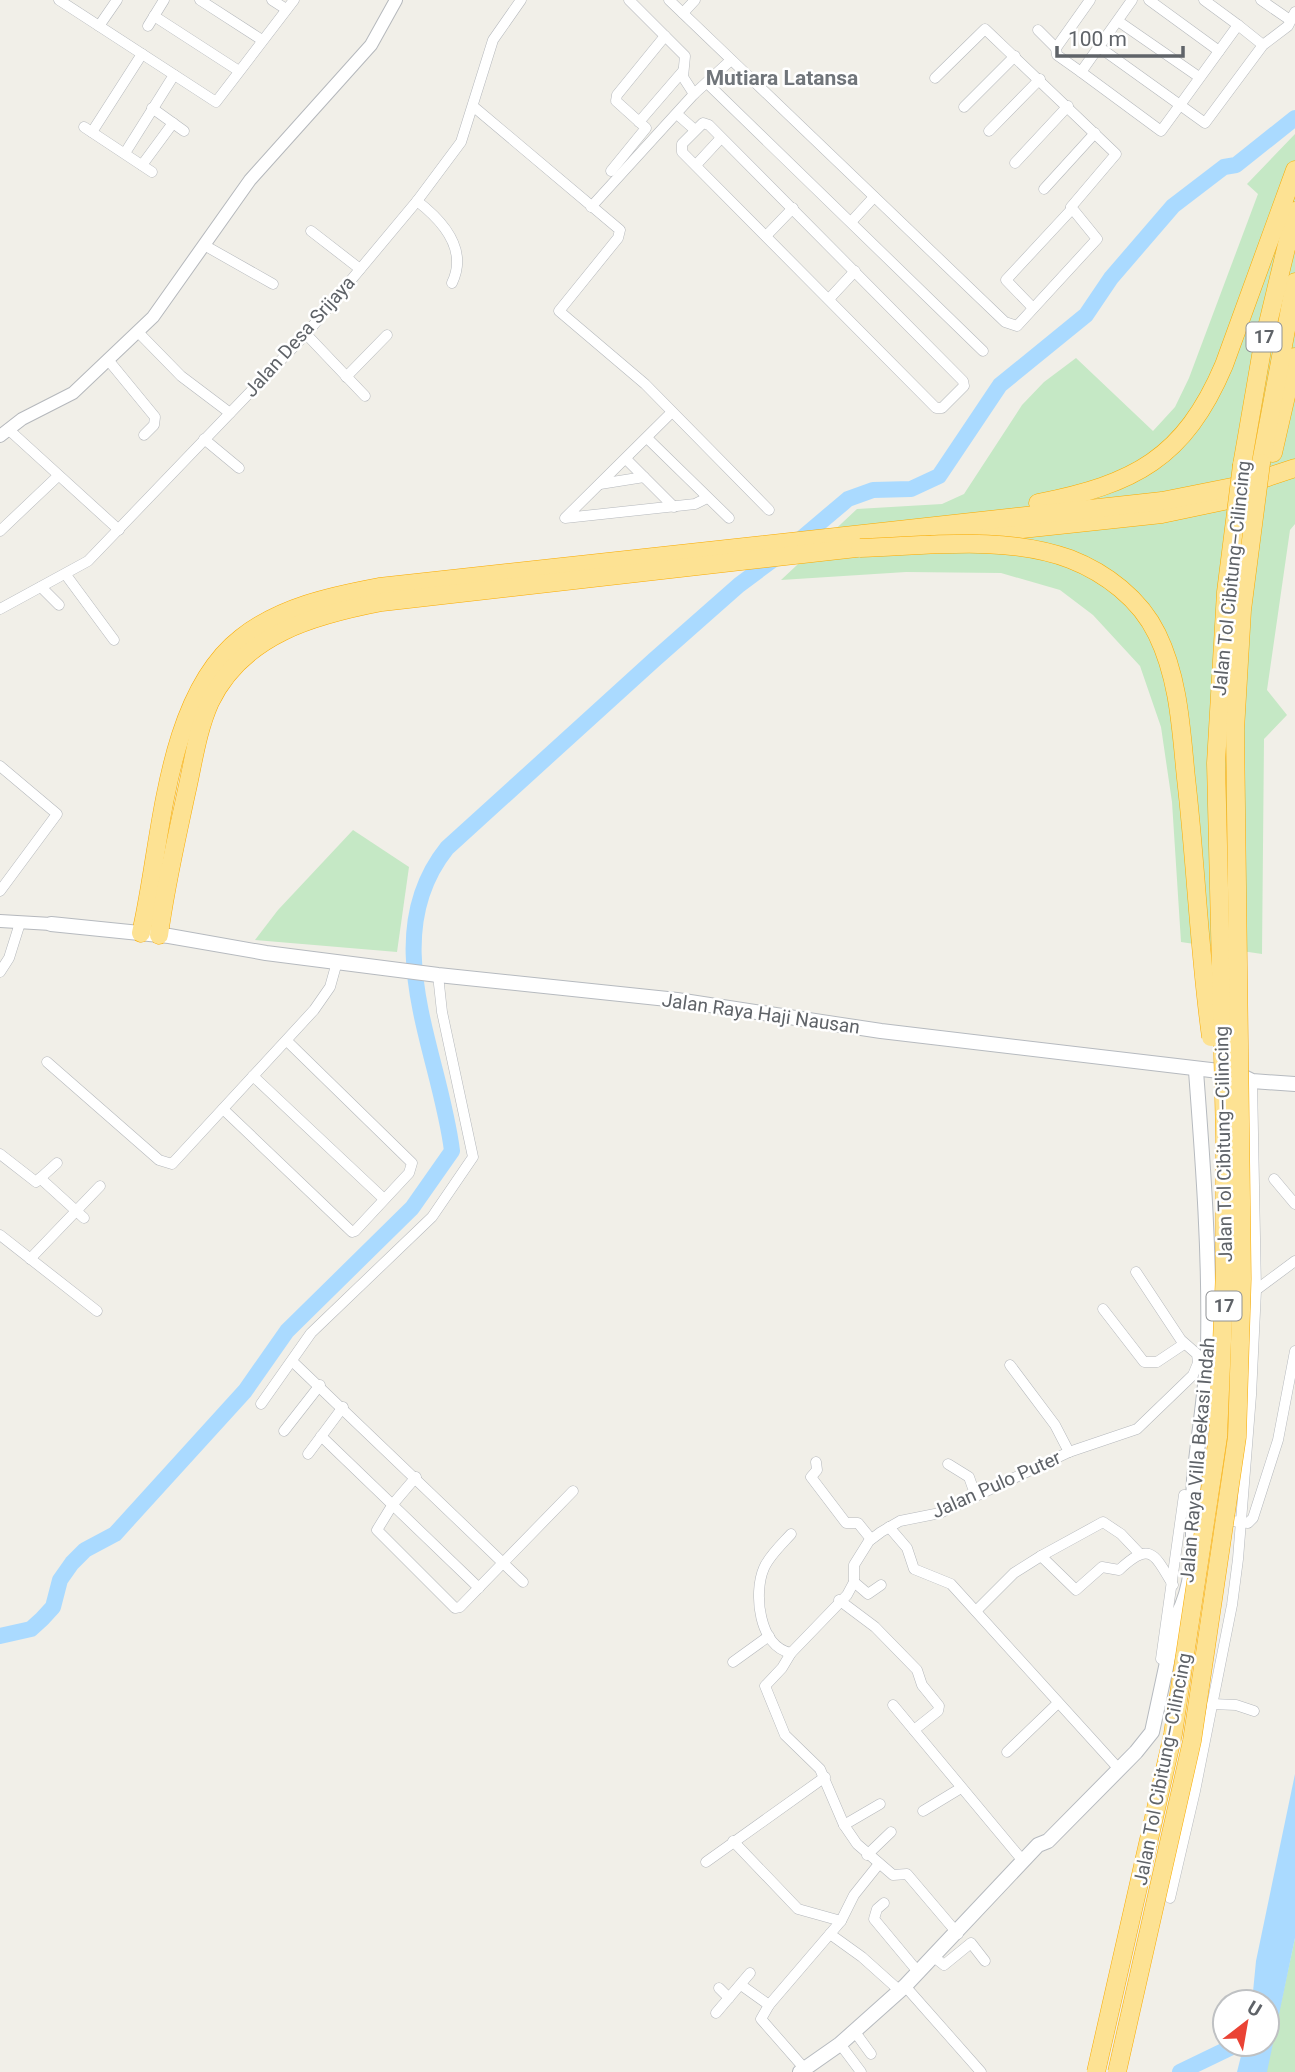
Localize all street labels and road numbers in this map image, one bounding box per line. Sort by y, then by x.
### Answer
street label: Jalan Desa Srijaya [239,271,360,401]
road number: 17 [1246,323,1282,352]
street label: Jalan Tol Cibitung–Cilincing [1208,459,1255,697]
street label: Jalan Raya Haji Nausan [661,988,861,1039]
street label: Jalan Tol Cibitung–Cilincing [1210,1026,1237,1262]
road number: 17 [1206,1292,1242,1321]
street label: Jalan Raya Villa Bekasi Indah [1175,1337,1220,1584]
street label: Jalan Pulo Puter [928,1445,1065,1523]
street label: Jalan Tol Cibitung–Cilincing [1129,1651,1196,1887]

